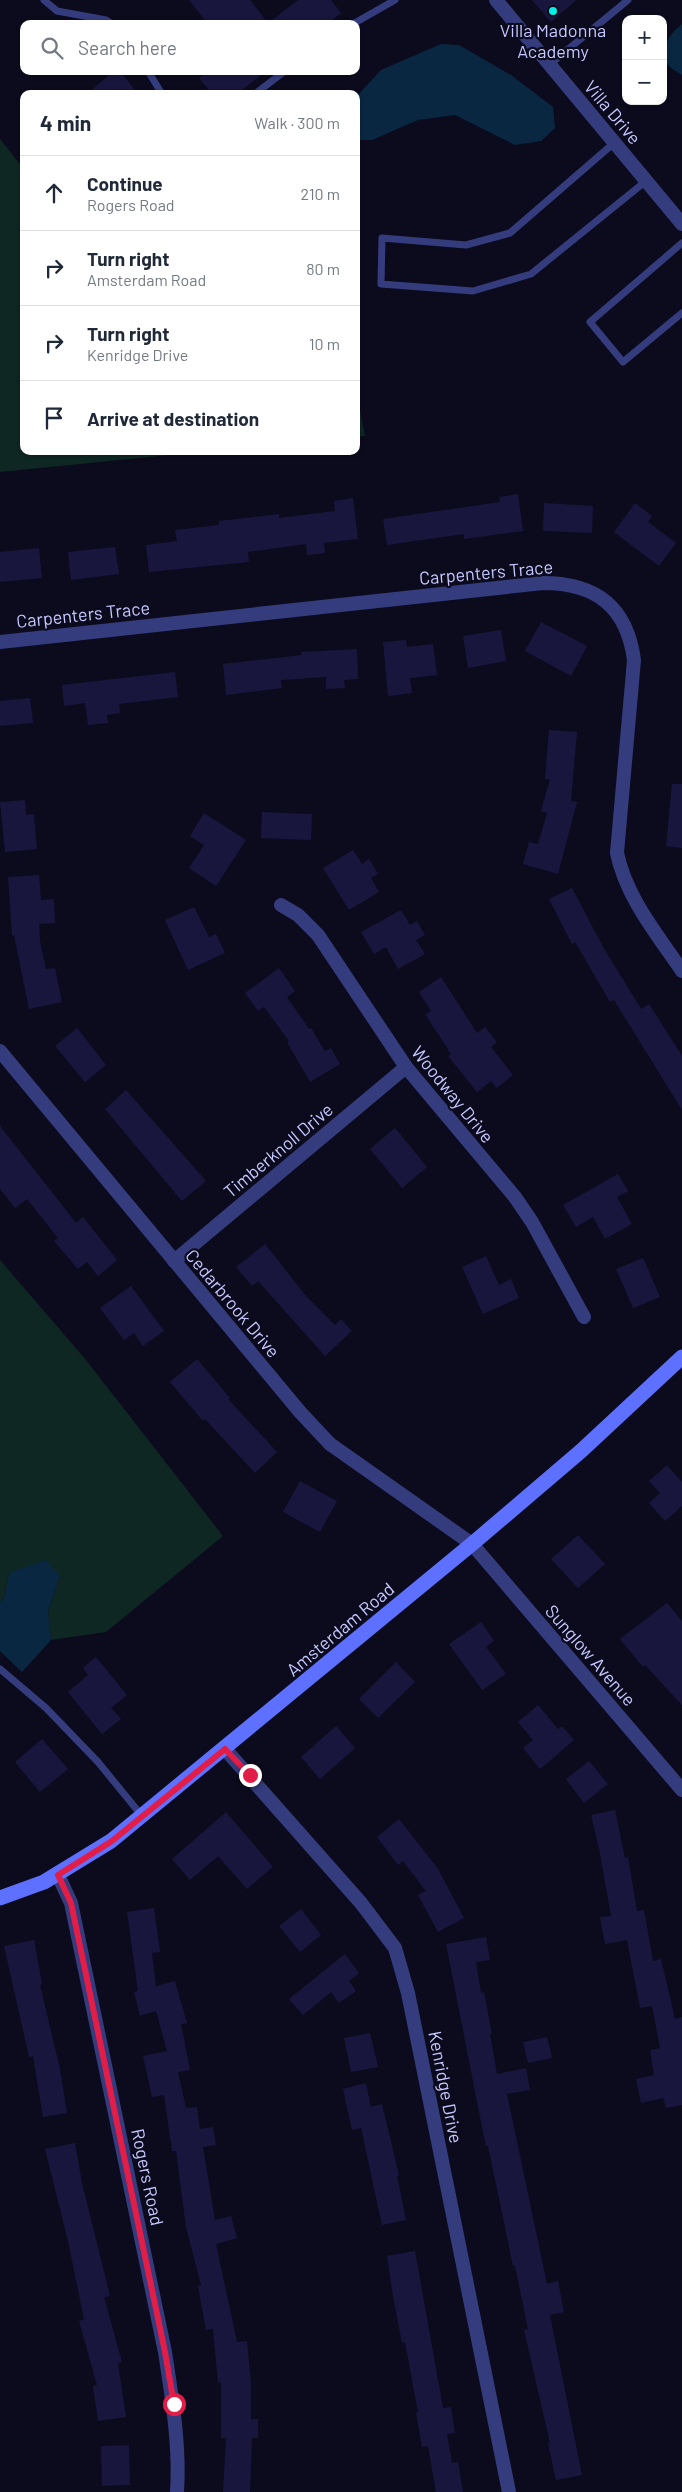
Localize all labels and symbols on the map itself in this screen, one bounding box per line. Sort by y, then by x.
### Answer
marker: Villa Madonna Academy [547,5,559,17]
place label: Villa Madonna Academy [500,19,606,62]
street label: Villa Drive [580,76,646,148]
street label: Carpenters Trace [418,555,554,589]
street label: Carpenters Trace [15,596,151,632]
street label: Woodway Drive [407,1041,499,1147]
street label: Timberknoll Drive [219,1098,337,1202]
street label: Cedarbrook Drive [181,1244,285,1362]
street label: Amsterdam Road [282,1577,398,1681]
street label: Sunglow Avenue [541,1600,641,1710]
route end [239,1764,262,1787]
street label: Kenridge Drive [424,2029,468,2145]
street label: Rogers Road [127,2127,169,2227]
route start [163,2393,186,2416]

